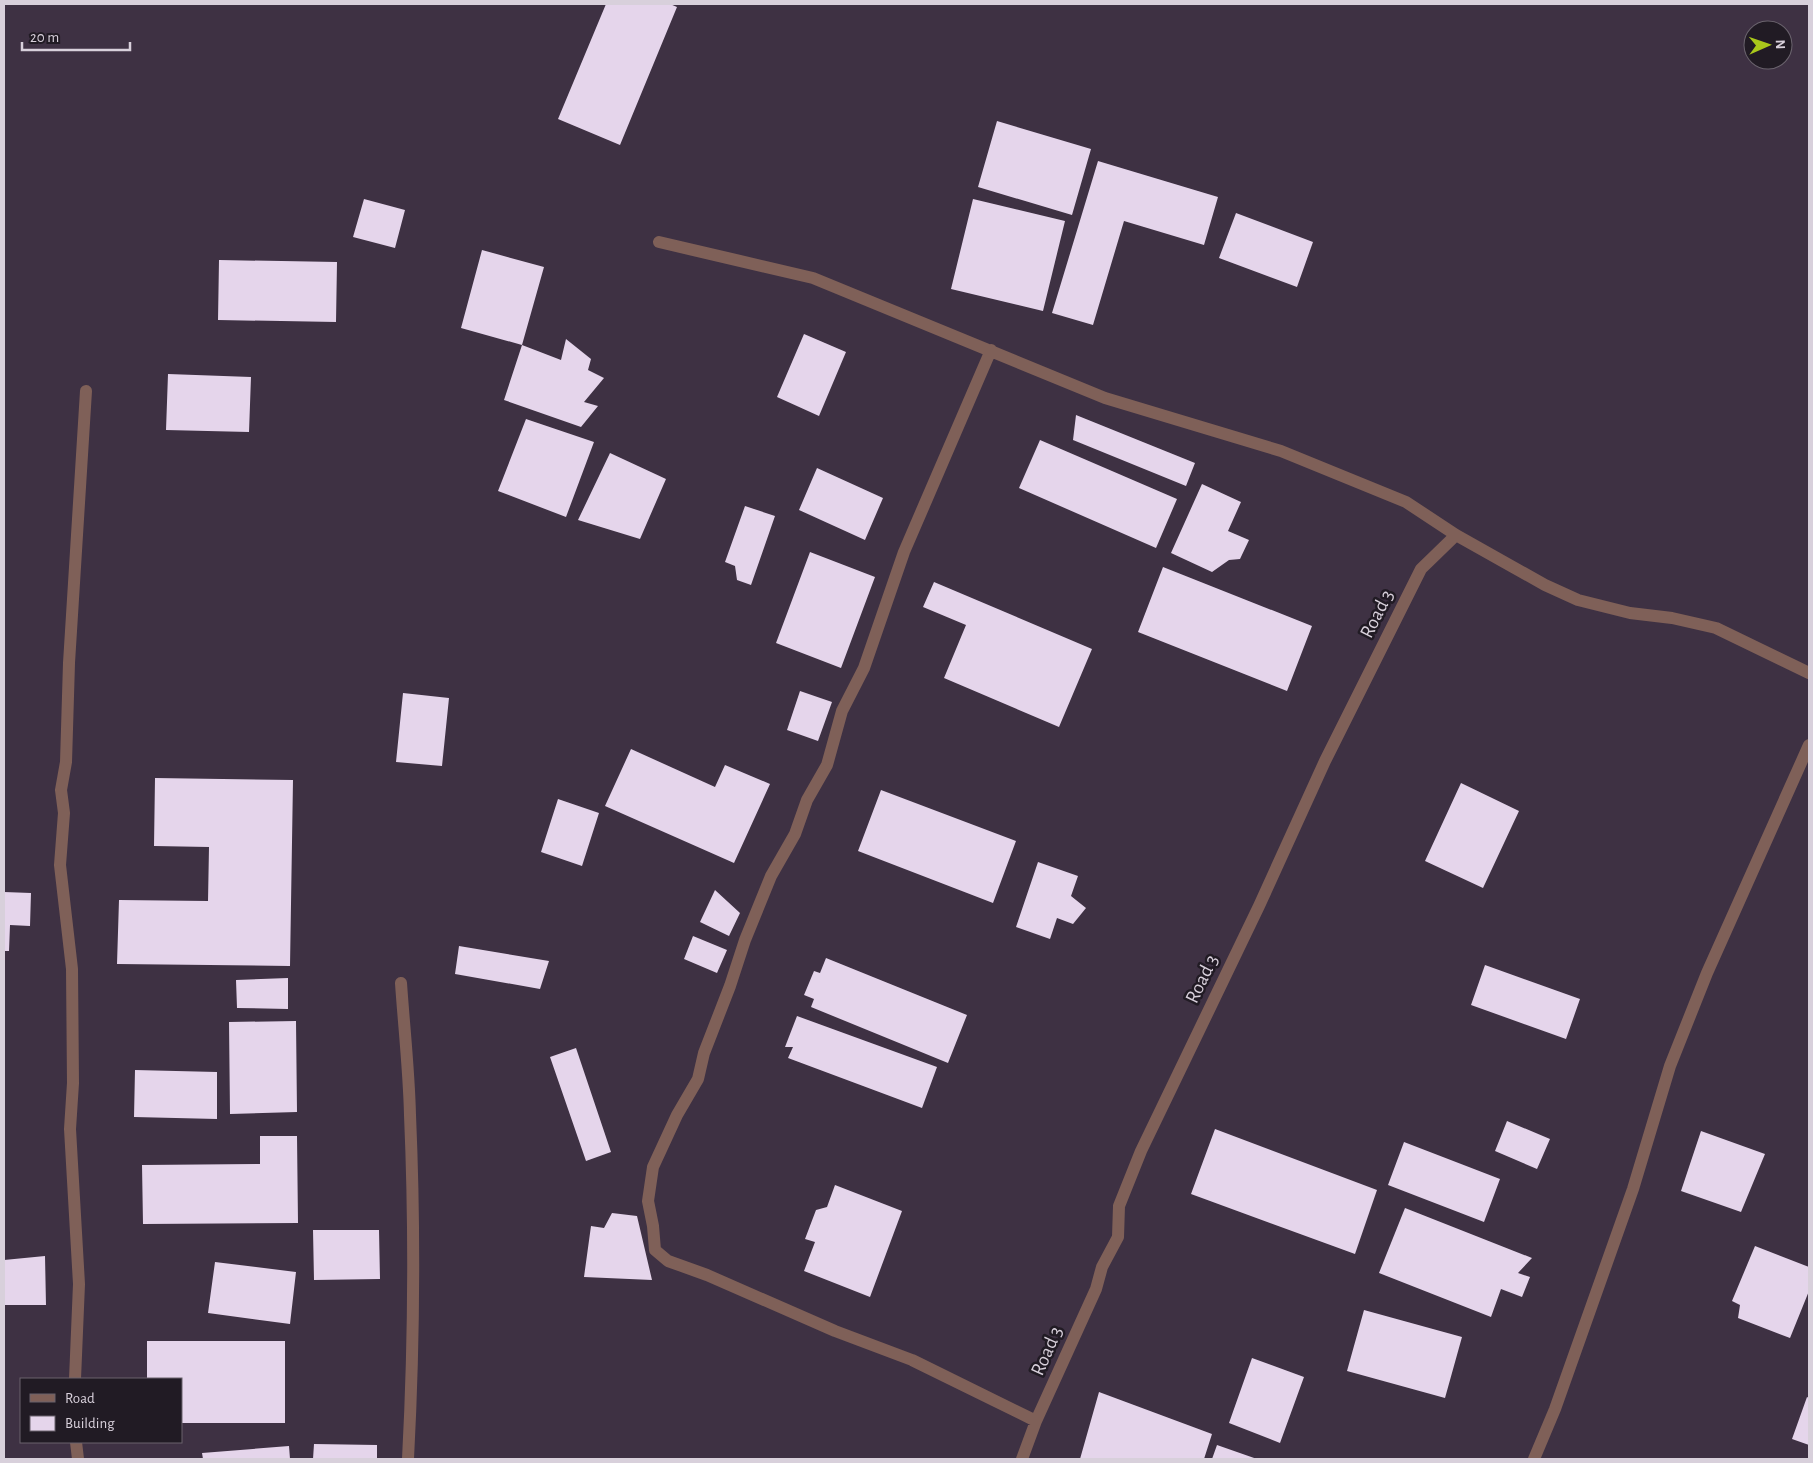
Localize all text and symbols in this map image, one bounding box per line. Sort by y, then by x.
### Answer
scale bar [22,20,130,52]
north arrow [1743,20,1793,70]
text: 20 m [30,30,59,45]
text: N [1773,39,1787,50]
street label: Road 3 [1356,587,1398,641]
street label: Road 3 [1182,952,1222,1006]
street label: Road 3 [1027,1323,1067,1379]
legend [20,1378,182,1443]
text: Road [65,1391,95,1406]
text: Building [65,1416,115,1431]

